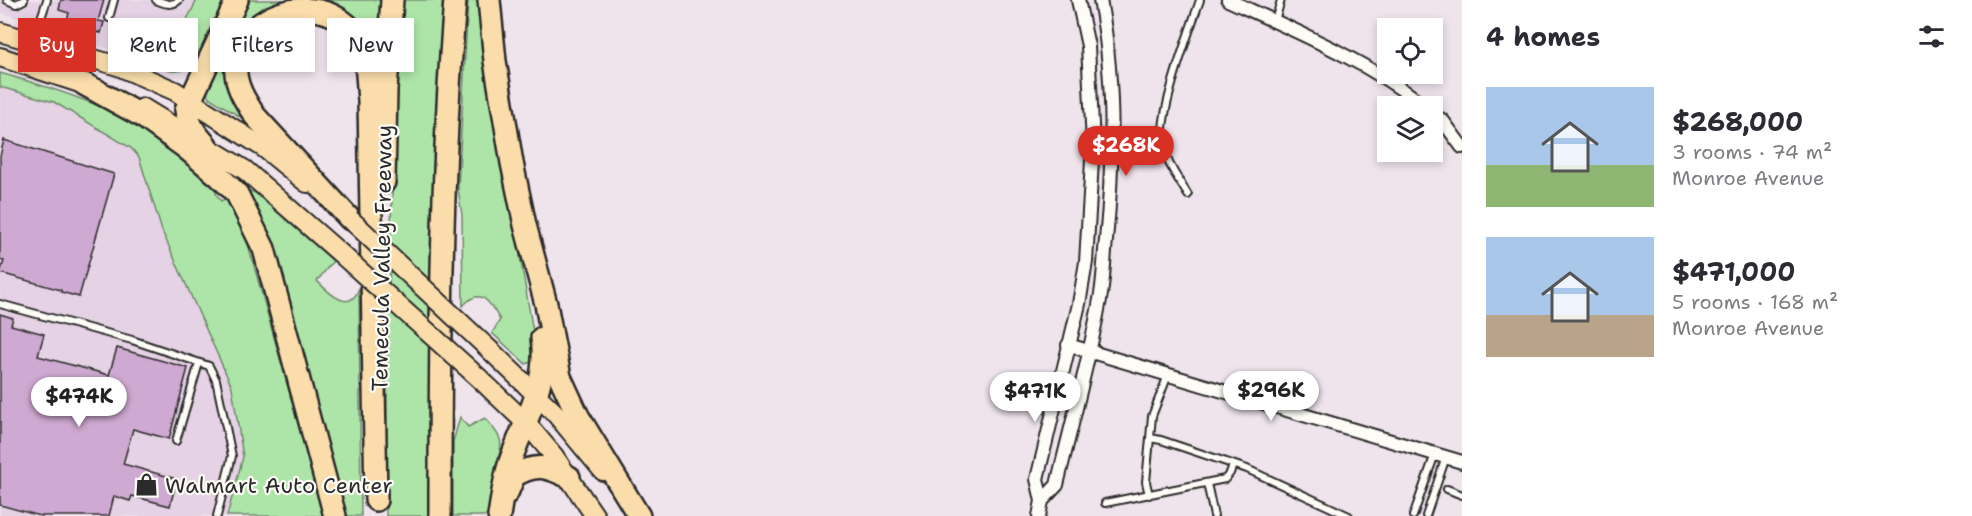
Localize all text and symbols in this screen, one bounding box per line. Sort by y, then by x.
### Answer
chip: Buy [18,18,96,72]
chip: Rent [108,18,198,72]
chip: Filters [210,18,315,72]
chip: New [327,18,414,72]
map controls [1377,18,1443,162]
button: locate [1377,18,1443,84]
text: 4 homes [1486,19,1600,54]
icon: filters [1915,20,1948,53]
button: layers [1377,96,1443,162]
text: $268,000 [1672,104,1803,139]
icon: home [1534,111,1606,183]
street label: Temecula Valley Freeway [365,124,399,392]
pin: $268K [1084,126,1168,177]
text: $268K [1092,132,1160,158]
text: 3 rooms · 74 m² [1672,139,1832,165]
text: Monroe Avenue [1672,165,1824,191]
text: $471,000 [1672,254,1796,289]
icon: home [1534,261,1606,333]
text: 5 rooms · 168 m² [1672,289,1838,315]
text: Monroe Avenue [1672,315,1824,341]
pin: $296K [1229,371,1313,422]
pin: $471K [993,372,1077,423]
pin: $474K [37,377,121,428]
text: $296K [1237,377,1305,403]
text: $471K [1004,378,1066,404]
text: $474K [45,383,113,409]
place label: Walmart Auto Center [165,471,393,500]
shop icon: Walmart Auto Center [134,472,160,498]

